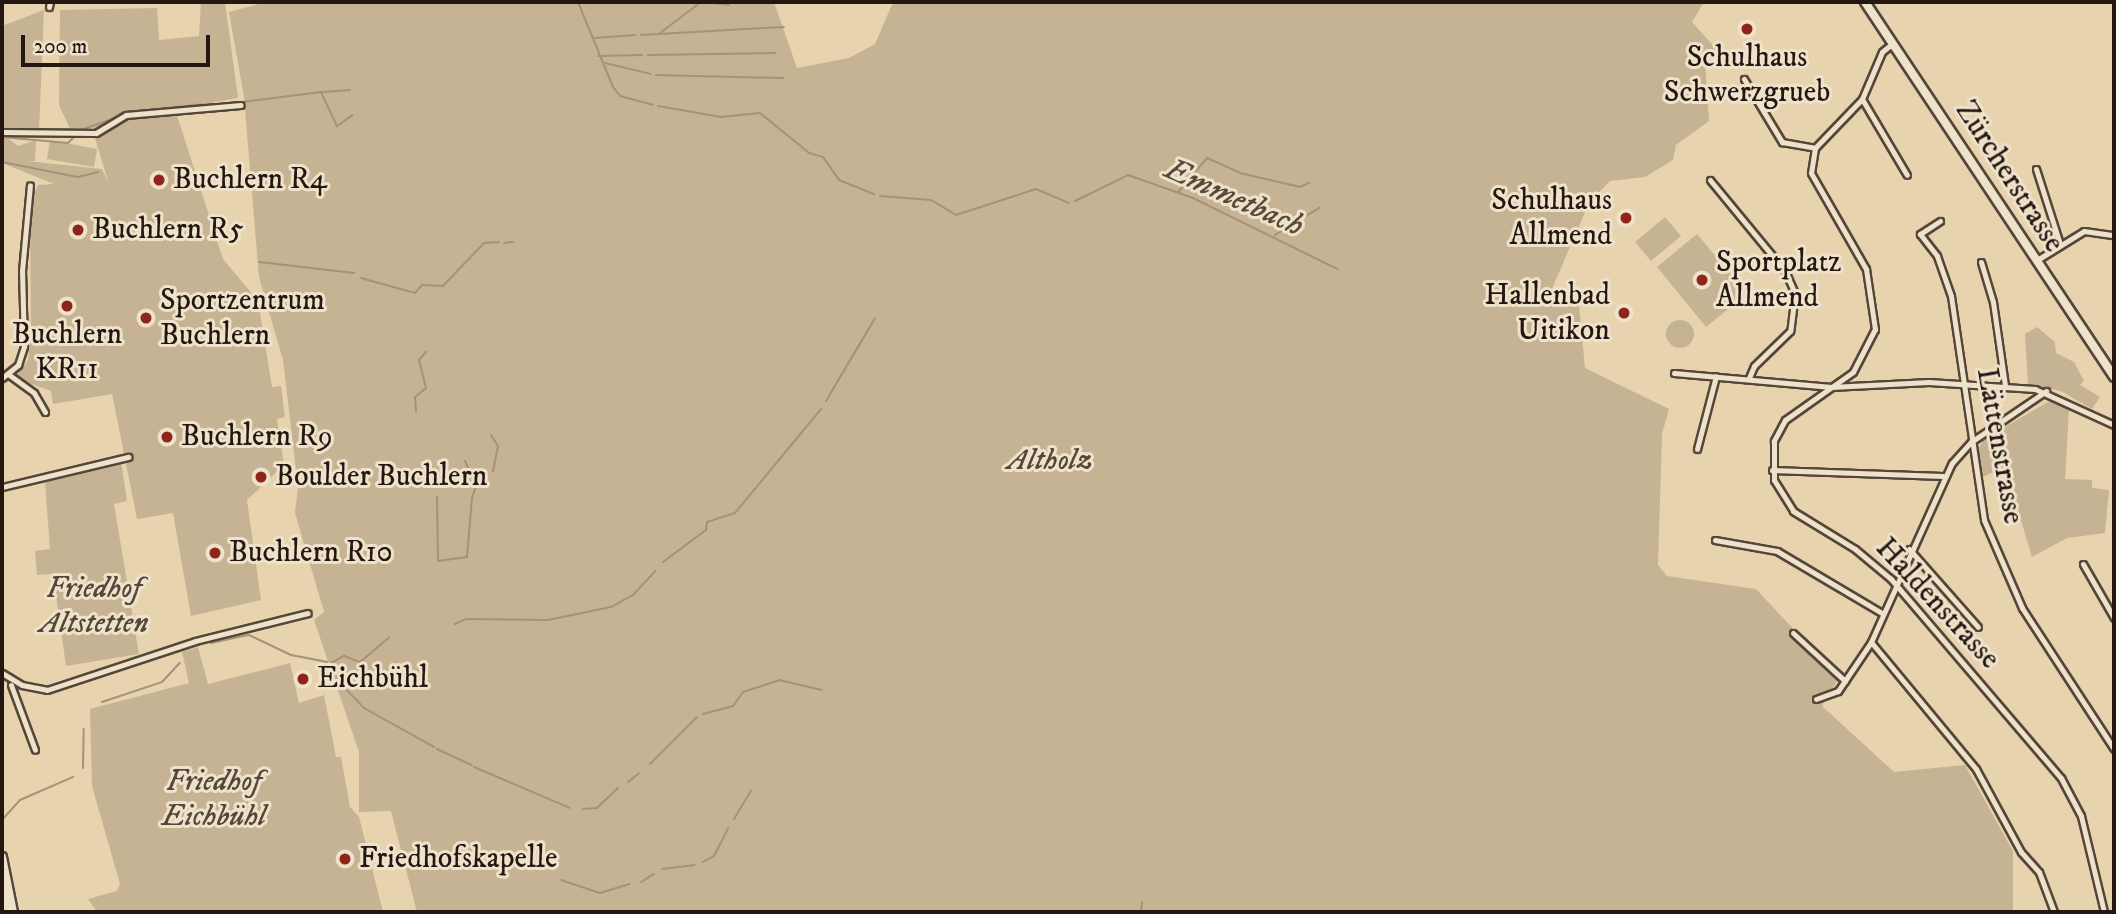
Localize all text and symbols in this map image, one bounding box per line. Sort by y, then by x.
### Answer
scale bar [24,21,214,65]
marker: Schulhaus Schwerzgrueb [1739,21,1755,37]
text: 200 m [34,34,87,60]
place label: Schulhaus Schwerzgrueb [1664,40,1830,110]
street label: Zürcherstrasse [1947,95,2071,259]
water label: Emmetbach [1159,150,1309,246]
place label: Buchlern R4 [173,162,327,198]
marker: Buchlern R4 [151,172,167,188]
place label: Schulhaus Allmend [1491,183,1612,254]
marker: Schulhaus Allmend [1618,210,1634,226]
place label: Buchlern R5 [92,212,244,248]
marker: Buchlern R5 [70,222,86,238]
place label: Sportplatz Allmend [1716,245,1841,316]
marker: Sportplatz Allmend [1694,272,1710,288]
place label: Hallenbad Uitikon [1484,278,1610,348]
place label: Sportzentrum Buchlern [160,283,325,354]
marker: Buchlern KR11 [59,298,75,314]
marker: Hallenbad Uitikon [1616,305,1632,321]
marker: Sportzentrum Buchlern [138,310,154,326]
place label: Buchlern KR11 [12,317,122,388]
street label: Lättenstrasse [1968,365,2030,527]
place label: Buchlern R9 [181,419,333,455]
marker: Buchlern R9 [159,429,175,445]
park label: Altholz [1007,443,1093,479]
place label: Boulder Buchlern [275,459,487,495]
marker: Boulder Buchlern [253,469,269,485]
street label: Haldenstrasse [1867,531,2007,677]
place label: Buchlern R10 [229,535,393,571]
marker: Buchlern R10 [207,545,223,561]
park label: Friedhof Altstetten [40,571,148,642]
place label: Eichbühl [317,661,428,697]
marker: Eichbühl [295,671,311,687]
park label: Friedhof Eichbühl [162,764,266,834]
place label: Friedhofskapelle [359,841,557,877]
marker: Friedhofskapelle [337,851,353,867]

